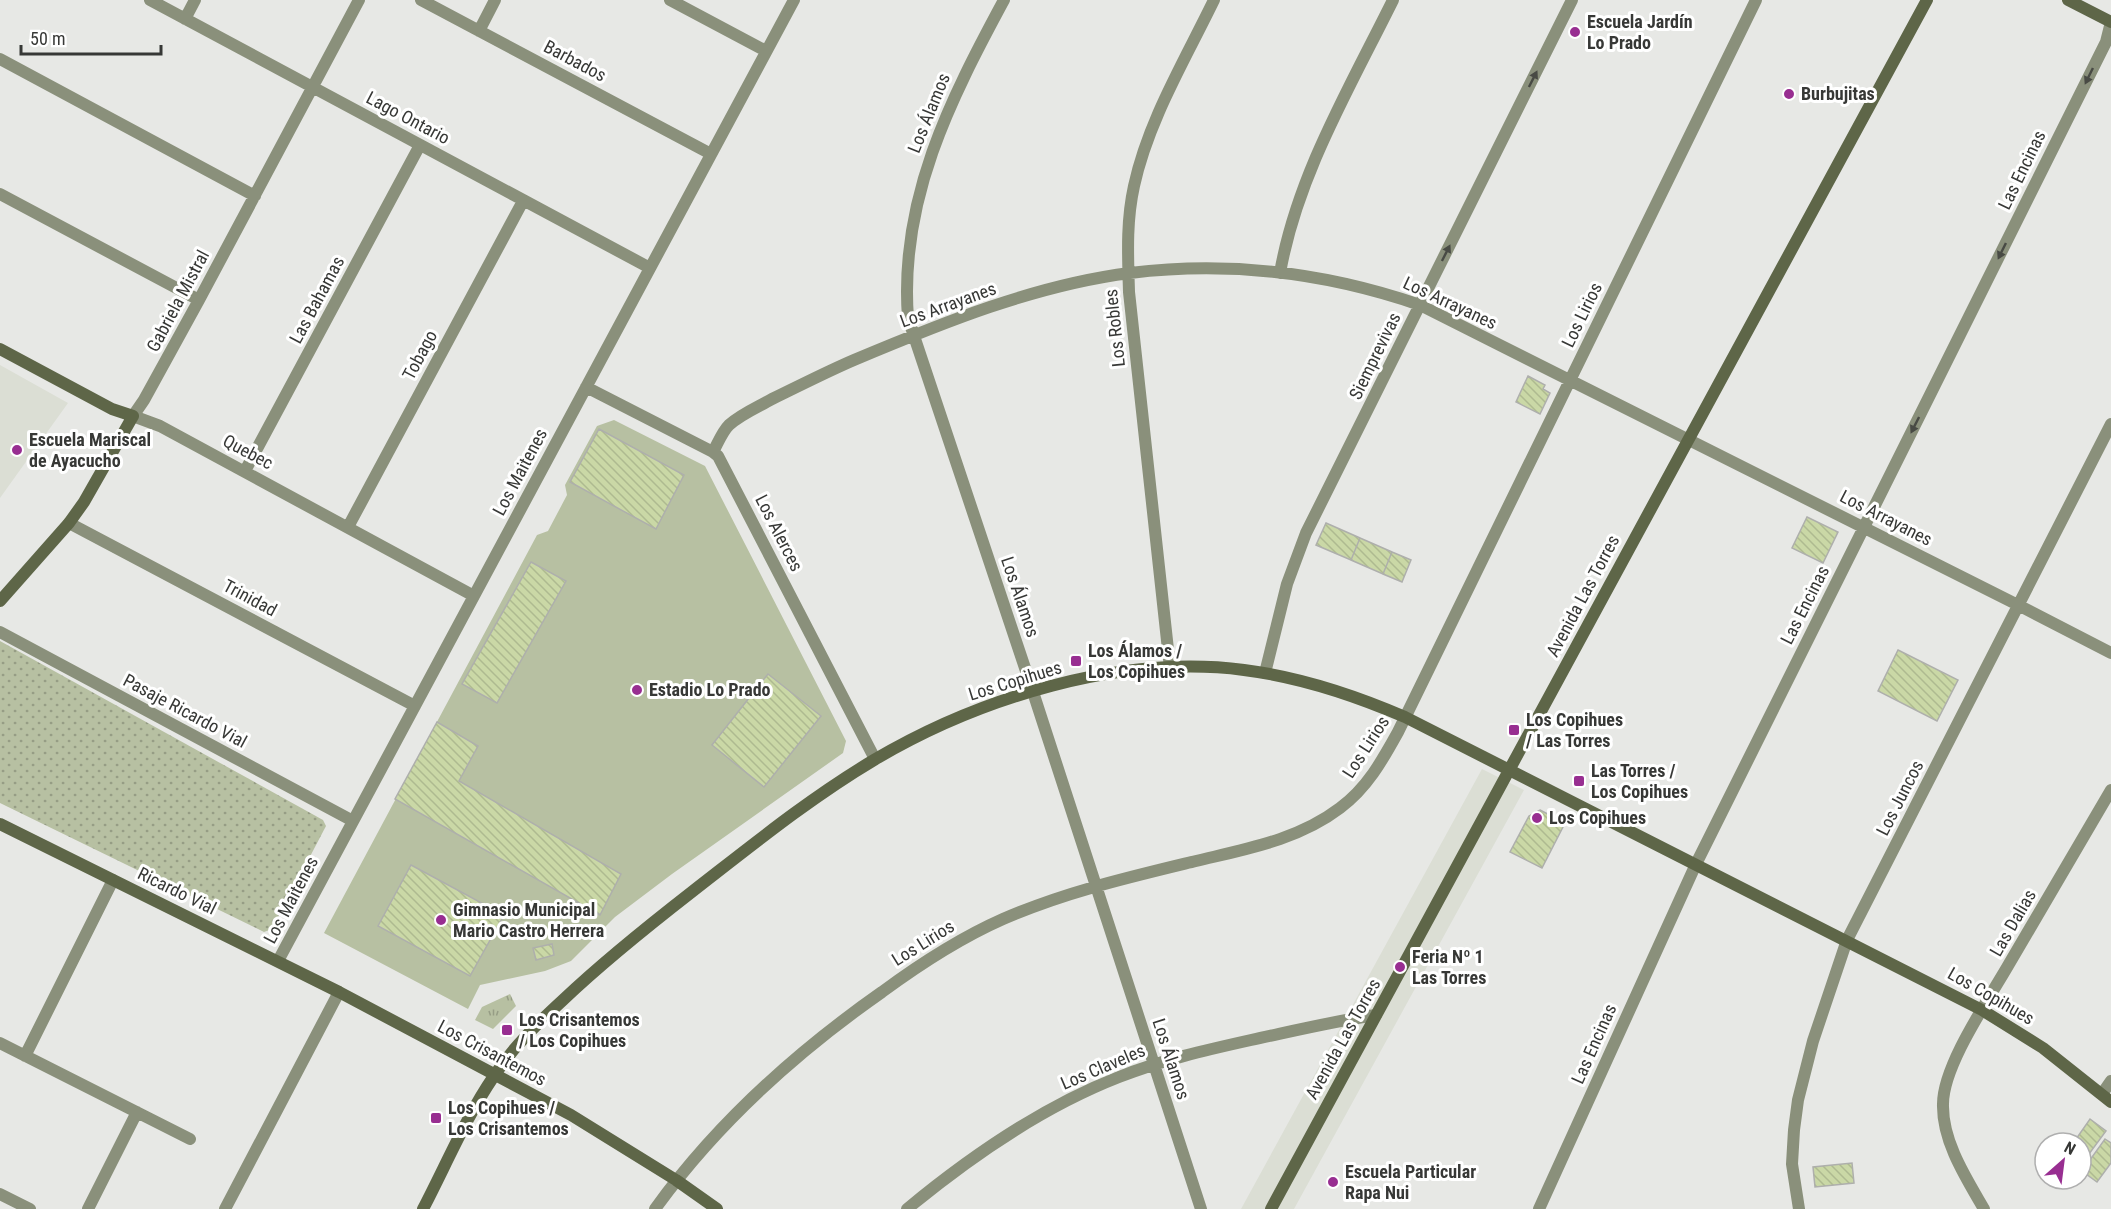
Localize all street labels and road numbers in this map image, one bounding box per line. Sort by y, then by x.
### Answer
street label: Barbados [540,35,610,86]
street label: Los Álamos [903,70,954,156]
street label: Lago Ontario [363,87,454,148]
street label: Las Encinas [1993,127,2050,213]
street label: Gabriela Mistral [142,246,213,355]
street label: Las Bahamas [285,253,348,347]
street label: Los Arrayanes [1400,272,1500,333]
street label: Los Arrayanes [897,277,999,332]
street label: Los Lirios [1557,279,1606,351]
street label: Los Robles [1100,288,1129,368]
street label: Siemprevivas [1344,309,1405,403]
street label: Tobago [398,326,441,383]
street label: Los Maitenes [488,425,551,519]
street label: Quebec [220,430,277,473]
street label: Los Arrayanes [1837,485,1936,550]
street label: Los Alerces [751,491,808,575]
street label: Avenida Las Torres [1542,531,1623,660]
street label: Los Álamos [997,554,1044,640]
street label: Las Encinas [1776,562,1833,647]
street label: Trinidad [220,575,281,620]
street label: Los Copihues [966,656,1064,705]
street label: Pasaje Ricardo Vial [120,669,251,752]
street label: Los Lirios [1338,712,1393,782]
street label: Los Juncos [1872,757,1927,839]
street label: Los Maitenes [259,853,322,947]
street label: Ricardo Vial [134,862,220,919]
street label: Las Dalias [1985,886,2040,960]
street label: Los Lirios [888,915,958,970]
street label: Los Copihues [1944,962,2038,1029]
street label: Avenida Las Torres [1301,975,1384,1103]
street label: Las Encinas [1567,1001,1620,1087]
street label: Los Crisantemos [434,1015,550,1090]
street label: Los Álamos [1149,1016,1194,1102]
street label: Los Claveles [1057,1039,1148,1094]

